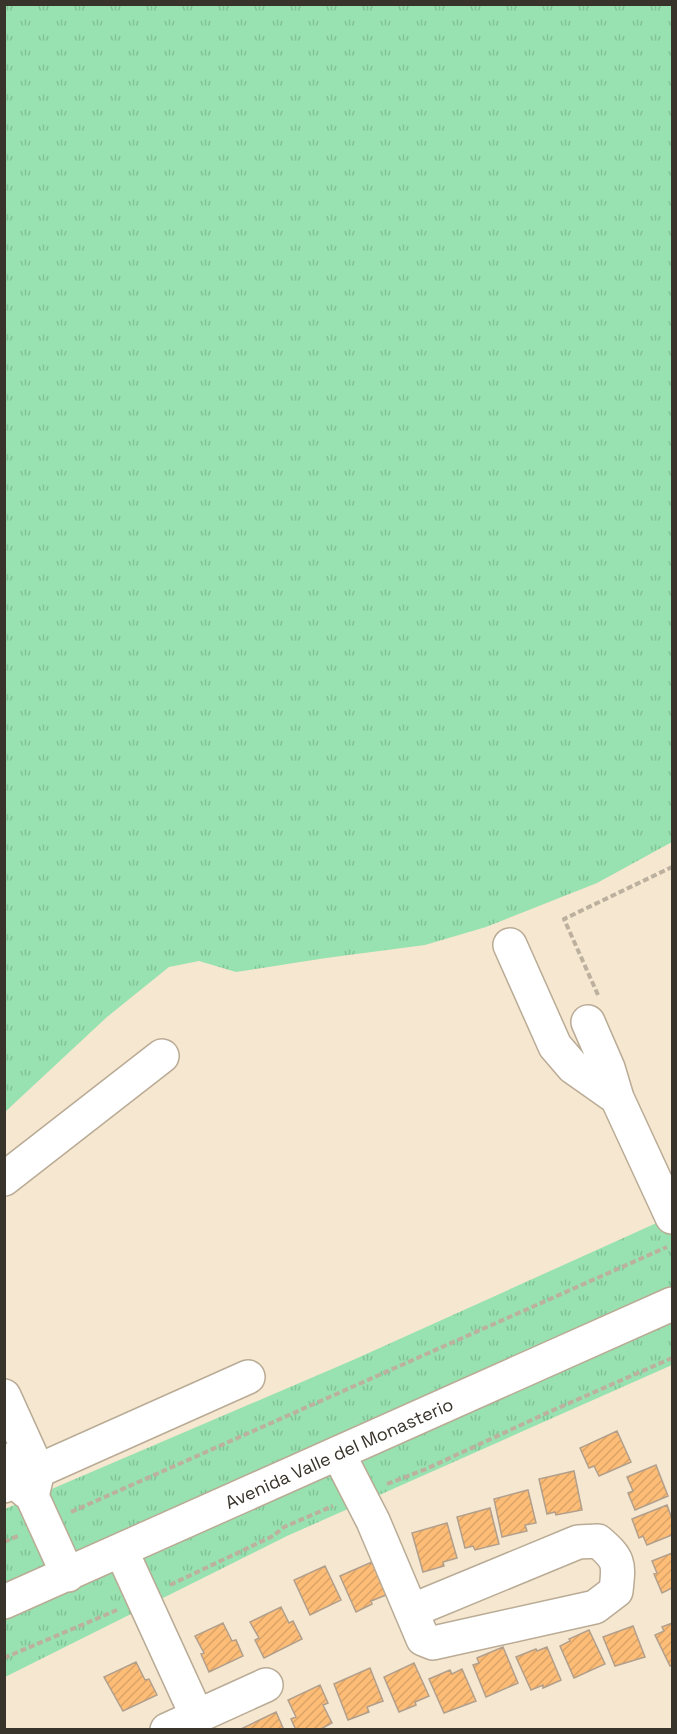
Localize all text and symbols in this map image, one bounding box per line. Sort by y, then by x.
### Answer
street label: Avenida Valle del Monasterio [221,1392,457,1514]

